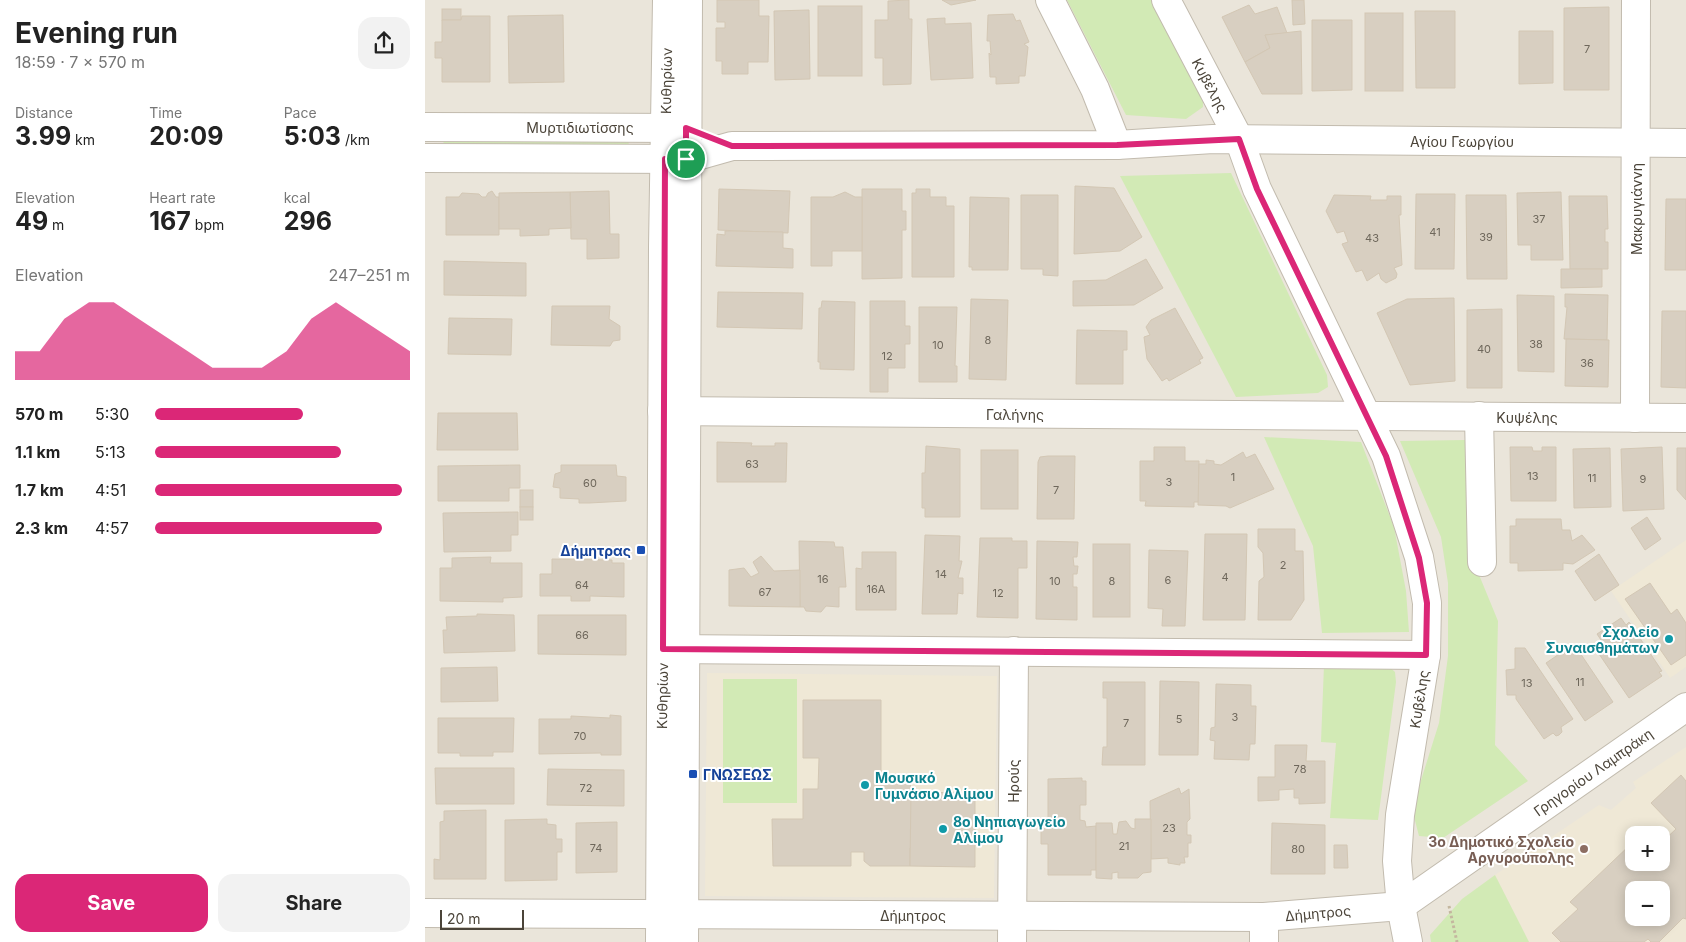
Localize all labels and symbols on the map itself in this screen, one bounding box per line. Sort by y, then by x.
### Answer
house number: 7 [1584,42,1590,56]
street label: Κυθηρίων [657,48,675,114]
street label: Κυβέλης [1189,55,1231,115]
street label: Μυρτιδιωτίσσης [526,119,634,136]
street label: Αγίου Γεωργίου [1410,133,1514,150]
pin [665,138,707,180]
street label: Μακρυγιάννη [1628,163,1645,255]
house number: 37 [1532,212,1546,226]
house number: 41 [1429,225,1441,239]
house number: 39 [1479,230,1493,244]
house number: 43 [1365,231,1379,245]
house number: 8 [985,333,992,347]
house number: 38 [1529,337,1543,351]
house number: 10 [932,338,944,352]
house number: 40 [1477,342,1491,356]
house number: 12 [881,349,893,363]
house number: 36 [1580,356,1594,370]
street label: Γαλήνης [986,406,1044,423]
street label: Κυψέλης [1496,409,1558,426]
house number: 63 [745,457,759,471]
house number: 13 [1527,469,1539,483]
house number: 1 [1231,470,1235,484]
house number: 11 [1588,471,1596,485]
house number: 9 [1640,472,1647,486]
house number: 3 [1166,475,1173,489]
house number: 60 [583,476,597,490]
house number: 7 [1053,483,1059,497]
place label: Δήμητρας [560,542,631,559]
marker: Δήμητρας [635,544,647,556]
house number: 2 [1280,558,1286,572]
house number: 14 [935,567,947,581]
house number: 4 [1221,570,1229,584]
house number: 16 [817,572,829,586]
house number: 6 [1165,573,1172,587]
house number: 10 [1049,574,1061,588]
house number: 8 [1109,574,1116,588]
house number: 64 [575,578,589,592]
house number: 16Α [867,582,886,596]
house number: 67 [758,585,772,599]
house number: 12 [992,586,1004,600]
place label: Σχολείο Συναισθημάτων [1546,623,1659,656]
house number: 66 [575,628,589,642]
marker: Σχολείο Συναισθημάτων [1663,633,1675,645]
street label: Κυθηρίων [653,663,671,729]
street label: Κυβέλης [1406,669,1432,729]
house number: 11 [1576,675,1584,689]
house number: 13 [1521,676,1533,690]
house number: 3 [1232,710,1239,724]
house number: 5 [1176,712,1183,726]
house number: 7 [1123,716,1129,730]
street label: Γρηγορίου Λαμπράκη [1530,724,1656,820]
house number: 70 [574,729,587,743]
street label: Ηρούς [1005,759,1022,803]
house number: 78 [1294,762,1307,776]
place label: ΓΝΩΣΕΩΣ [703,766,772,783]
marker: ΓΝΩΣΕΩΣ [687,768,699,780]
place label: Μουσικό Γυμνάσιο Αλίμου [875,769,994,802]
marker: Μουσικό Γυμνάσιο Αλίμου [859,779,871,791]
house number: 72 [580,781,592,795]
place label: 8ο Νηπιαγωγείο Αλίμου [953,813,1066,846]
house number: 23 [1162,821,1176,835]
marker: 8ο Νηπιαγωγείο Αλίμου [937,823,949,835]
place label: 3ο Δημοτικό Σχολείο Αργυρούπολης [1428,833,1574,866]
house number: 21 [1118,839,1130,853]
house number: 74 [590,841,602,855]
house number: 80 [1291,842,1305,856]
marker: 3ο Δημοτικό Σχολείο Αργυρούπολης [1578,843,1590,855]
street label: Δήμητρος [1284,902,1352,924]
scale bar [440,907,524,930]
street label: Δήμητρος [880,907,946,924]

